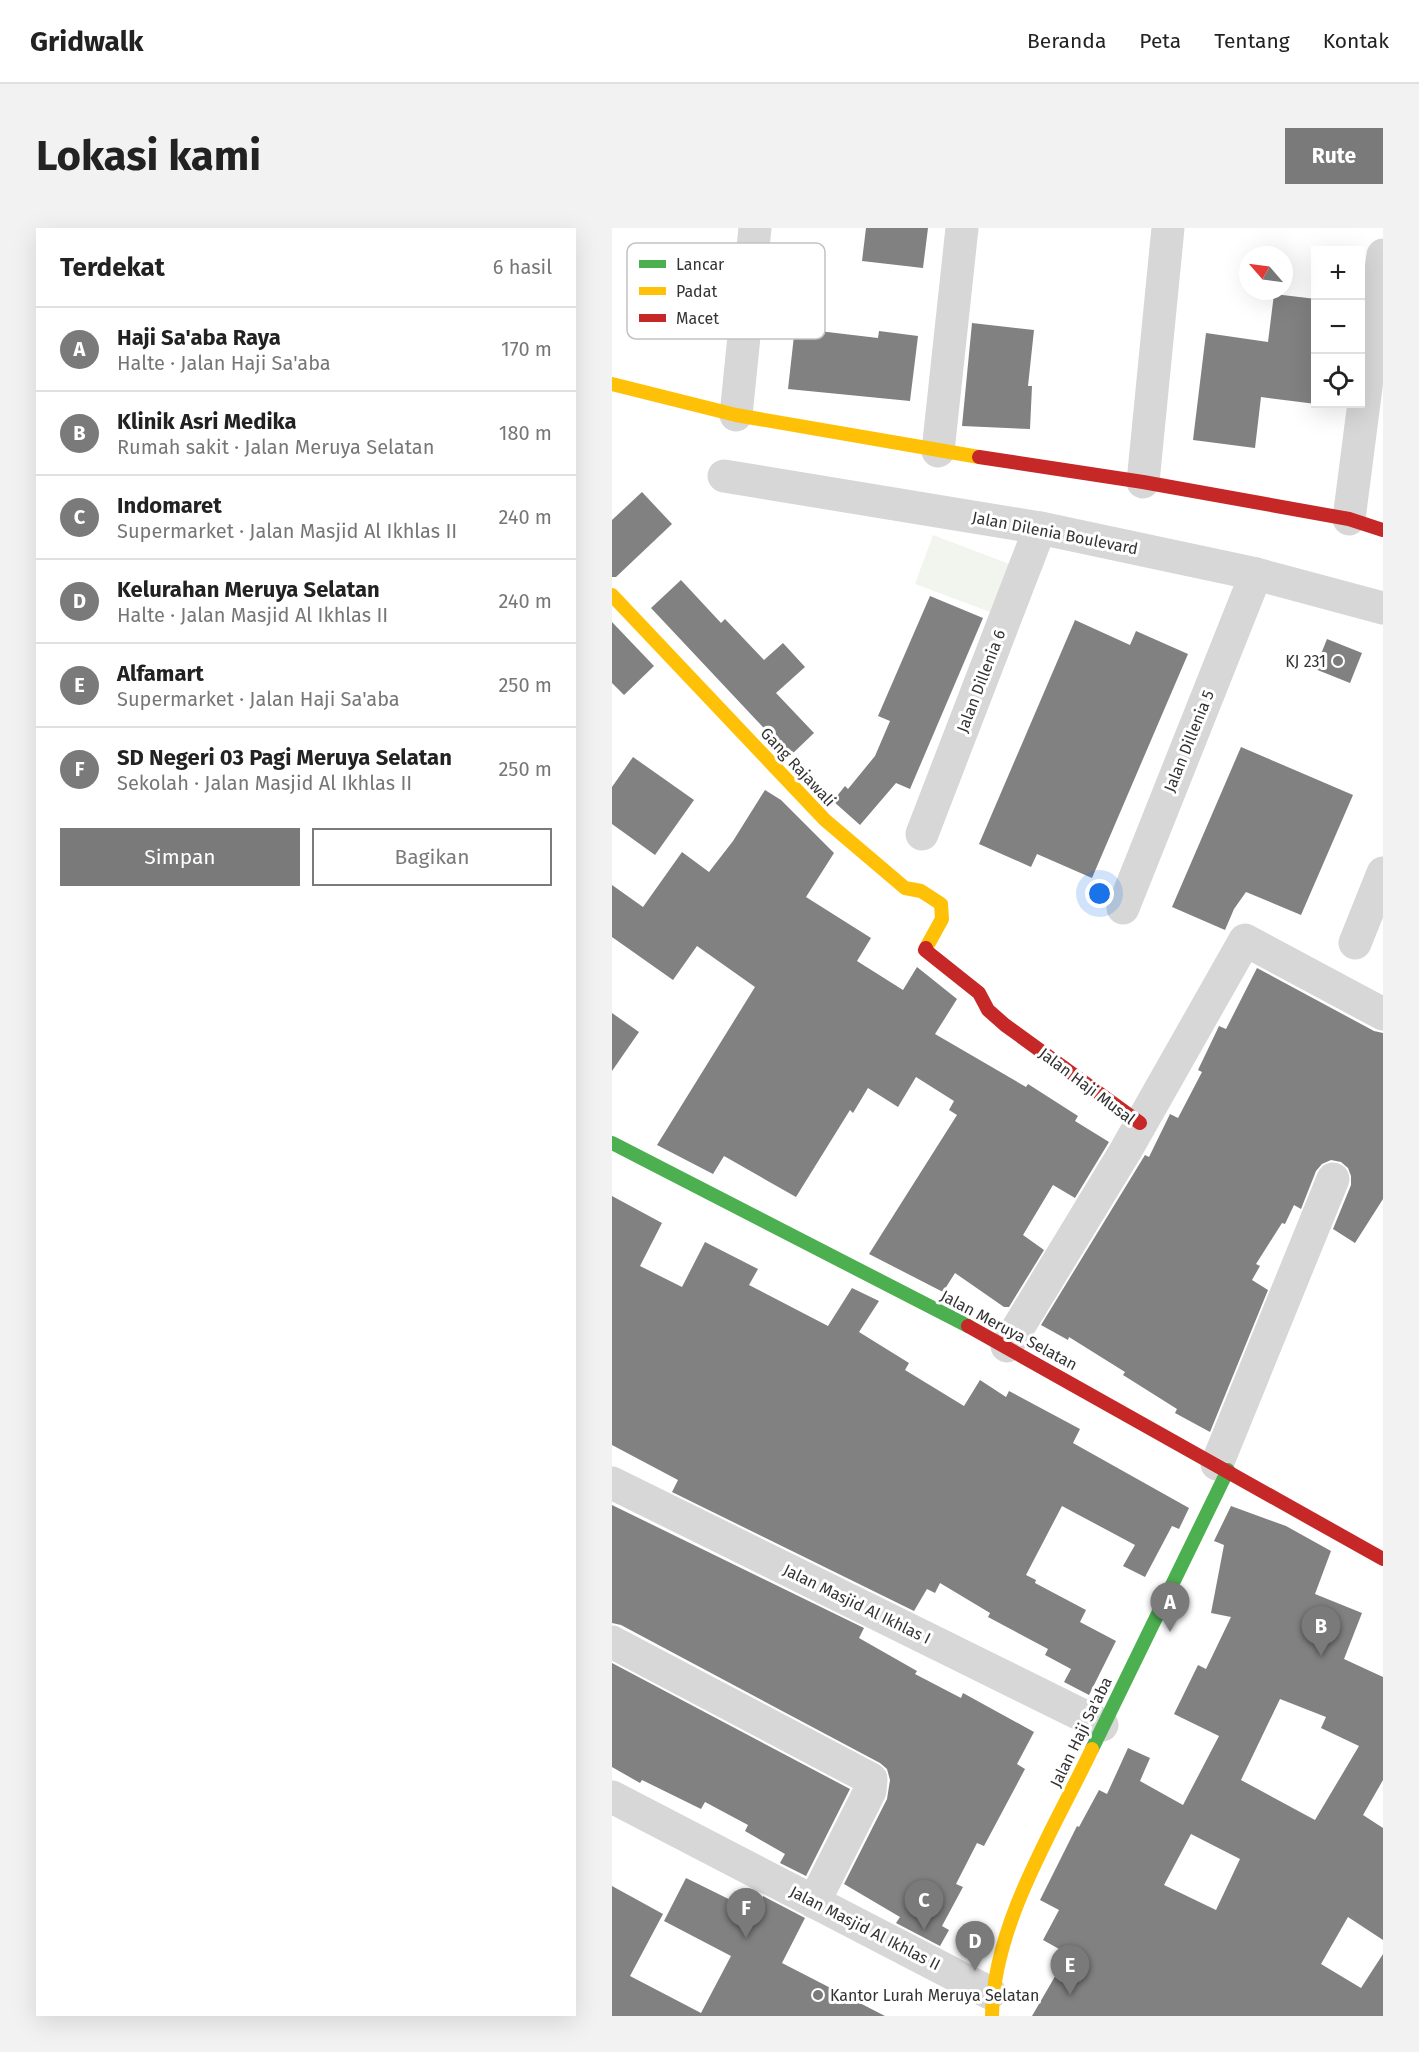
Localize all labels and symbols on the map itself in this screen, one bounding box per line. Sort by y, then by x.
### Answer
legend [627,243,825,339]
north arrow [1239,246,1293,300]
text: Lancar [676,255,725,274]
text: Padat [676,282,717,301]
text: Macet [676,309,719,328]
street label: Jalan Dilenia Boulevard [970,508,1140,558]
street label: Jalan Dillenia 6 [953,627,1009,735]
place label: KJ 231 [1285,652,1326,671]
marker: KJ 231 [1331,654,1345,668]
street label: Jalan Dillenia 5 [1160,687,1218,795]
street label: Gang Rajawali [757,724,839,810]
your location [1085,879,1114,908]
street label: Jalan Haji Musal [1035,1044,1139,1128]
street label: Jalan Meruya Selatan [937,1286,1081,1374]
street label: Jalan Masjid Al Ikhlas I [780,1560,934,1648]
pin: A [1150,1582,1190,1632]
pin: B [1302,1606,1340,1656]
street label: Jalan Haji Sa'aba [1046,1674,1116,1790]
pin: C [904,1880,944,1930]
street label: Jalan Masjid Al Ikhlas II [787,1882,943,1974]
pin: F [726,1888,766,1938]
pin: D [956,1922,994,1971]
pin: E [1050,1946,1090,1995]
place label: Kantor Lurah Meruya Selatan [830,1986,1039,2005]
marker: Kantor Lurah Meruya Selatan [811,1988,825,2002]

